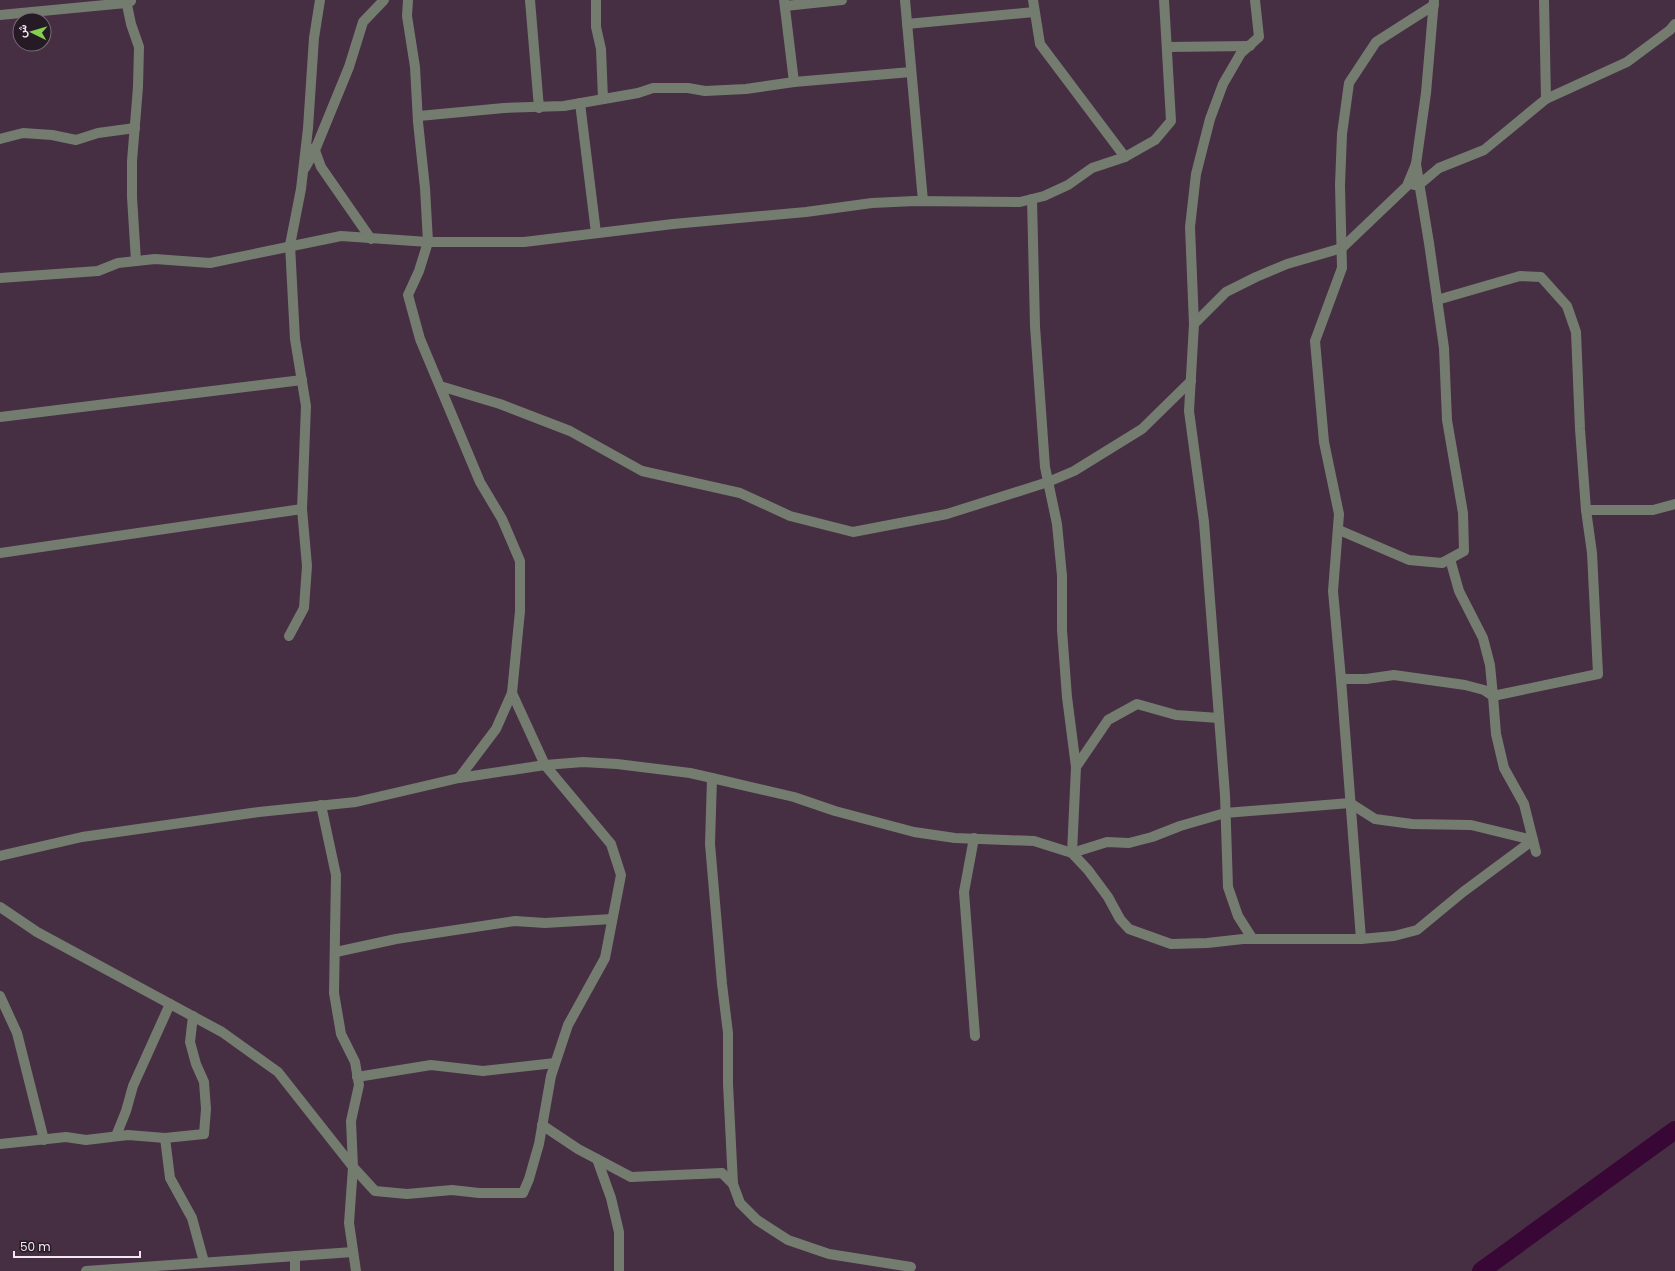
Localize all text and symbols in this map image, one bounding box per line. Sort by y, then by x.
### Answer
north arrow [12,12,52,52]
text: ش [13,24,31,38]
scale bar [14,1233,140,1259]
text: 50 m [20,1238,51,1255]

